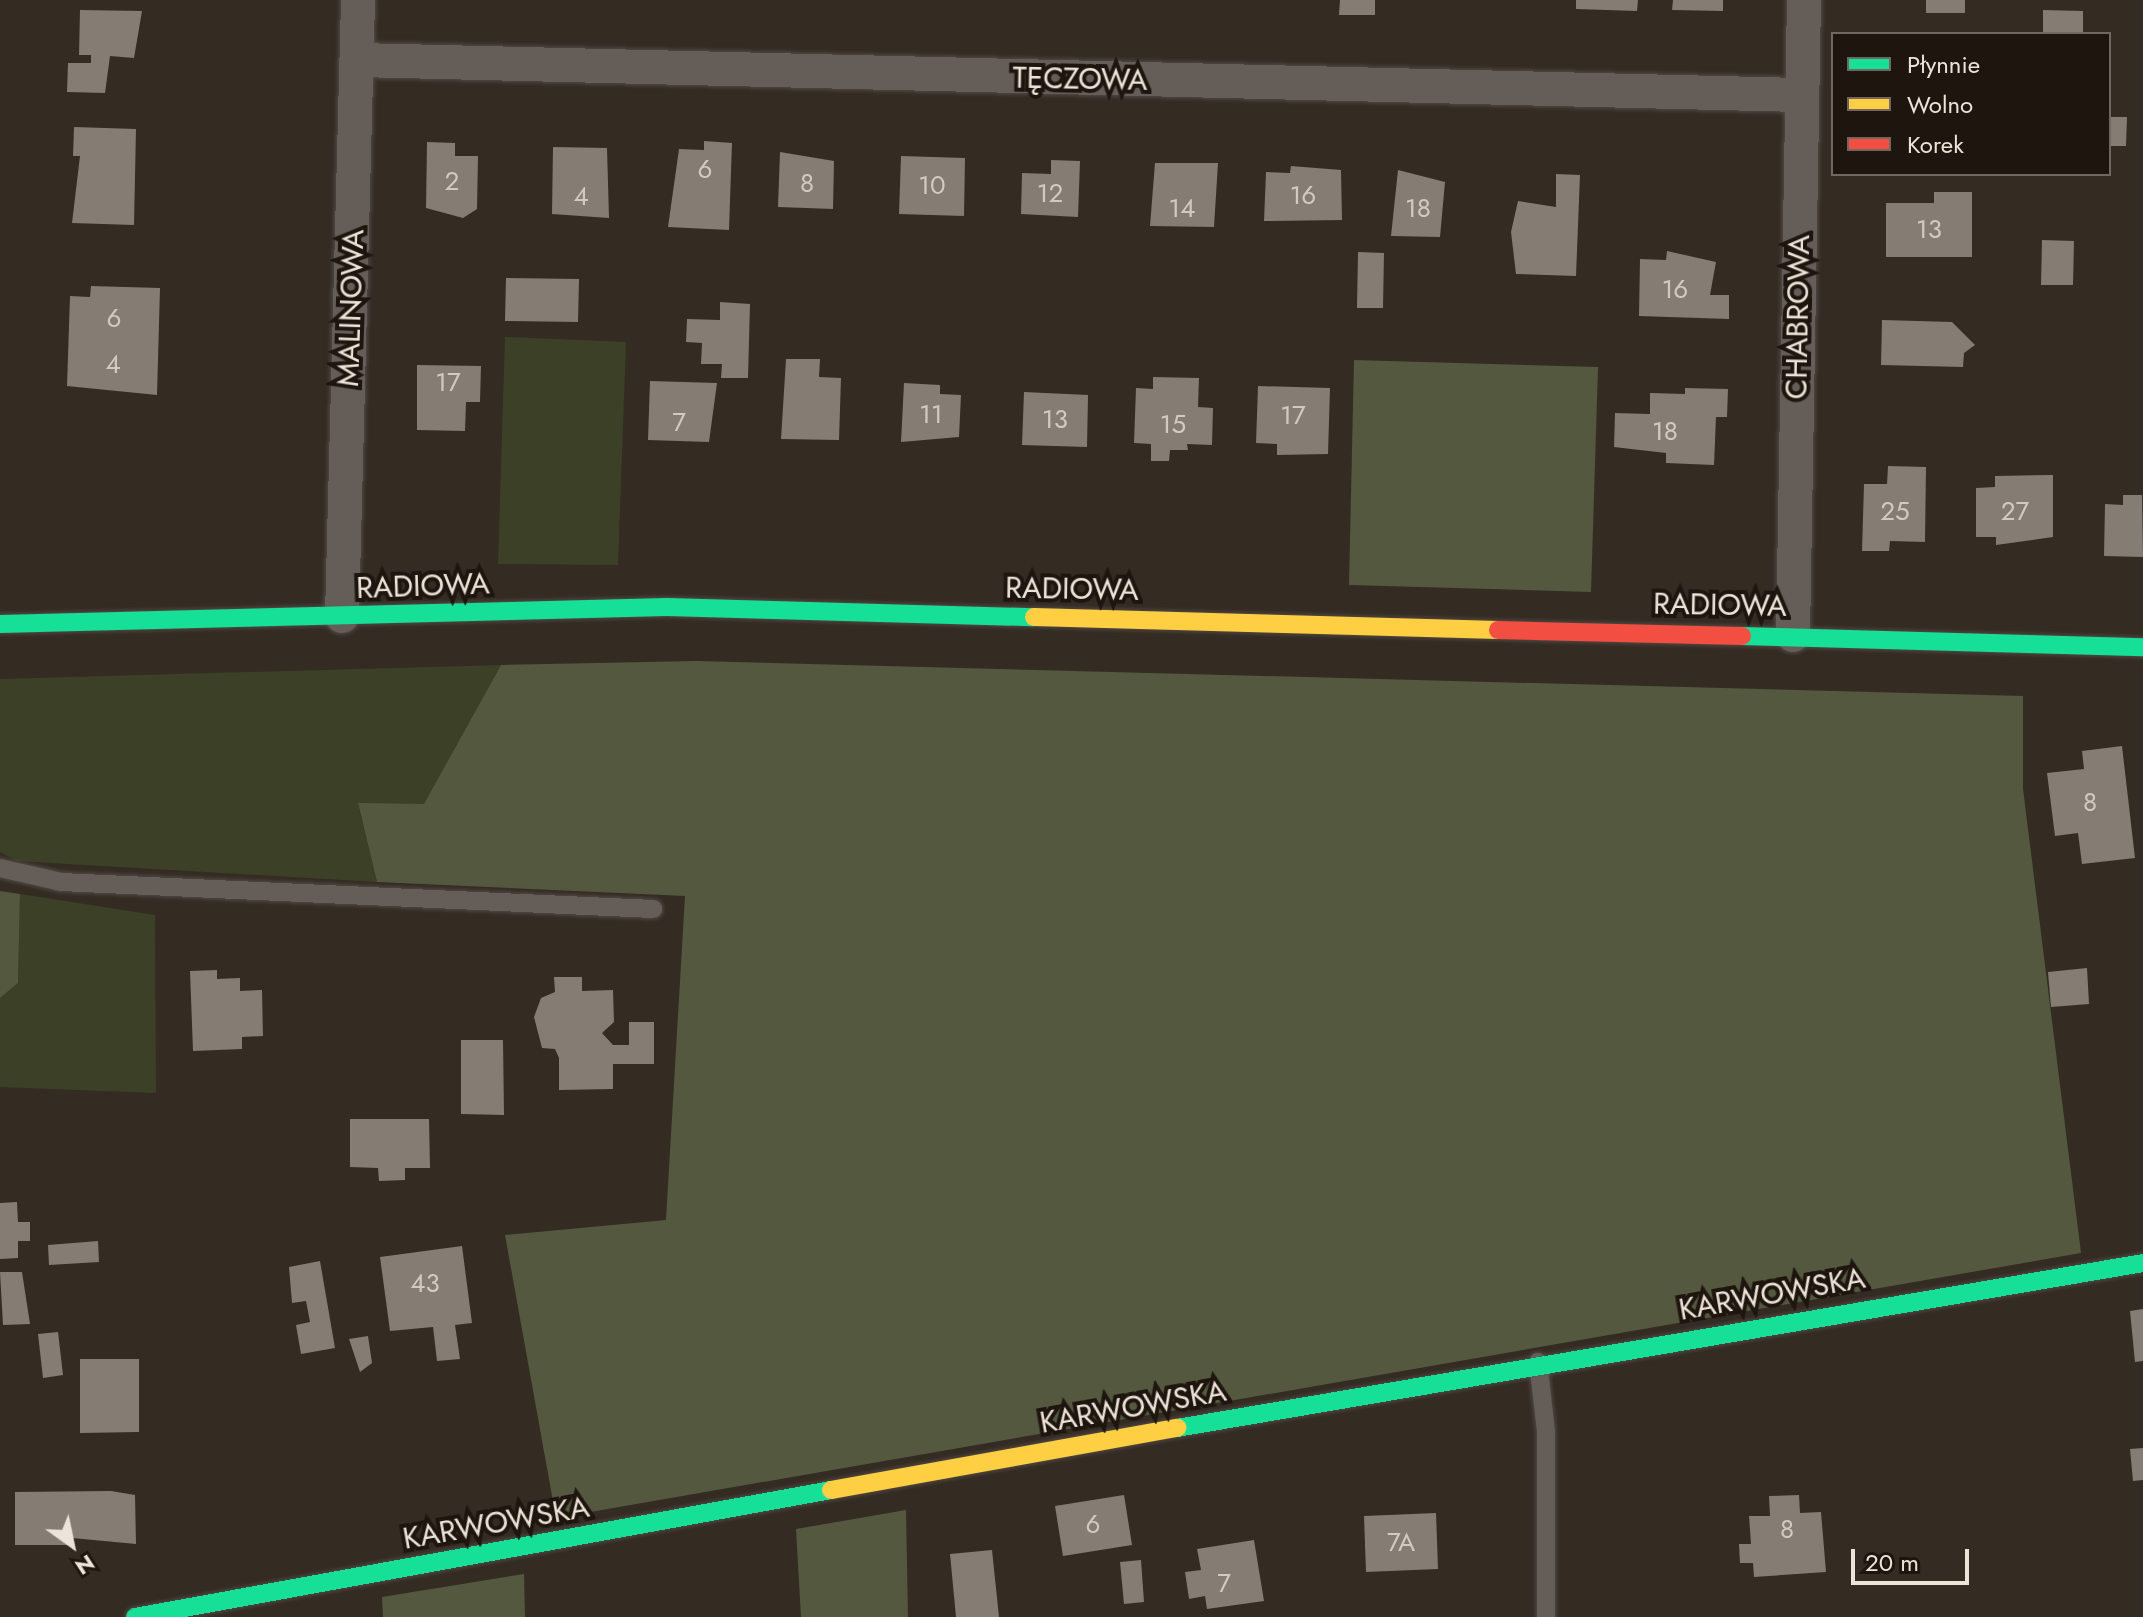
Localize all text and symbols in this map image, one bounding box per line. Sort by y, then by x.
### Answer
legend [1831,32,2111,176]
text: Płynnie [1907,47,1980,82]
street label: TĘCZOWA [1012,60,1148,98]
text: Wolno [1907,87,1973,122]
text: Korek [1907,127,1964,162]
house number: 6 [698,154,712,186]
house number: 2 [445,166,459,198]
house number: 8 [800,168,814,200]
house number: 10 [918,170,946,202]
house number: 12 [1037,178,1063,210]
house number: 16 [1290,180,1316,212]
house number: 4 [573,181,589,213]
house number: 14 [1169,193,1195,225]
house number: 18 [1405,193,1431,225]
house number: 13 [1916,214,1942,246]
street label: MALINOWA [330,229,372,387]
street label: CHABROWA [1779,234,1817,400]
house number: 16 [1662,274,1688,306]
house number: 6 [107,303,121,335]
house number: 4 [105,349,121,381]
house number: 17 [435,367,461,399]
house number: 11 [919,399,943,431]
house number: 17 [1280,400,1306,432]
house number: 13 [1042,404,1068,436]
house number: 7 [672,407,686,439]
house number: 15 [1160,409,1186,441]
house number: 18 [1652,416,1678,448]
house number: 25 [1880,496,1910,528]
house number: 27 [2001,496,2029,528]
street label: RADIOWA [356,566,490,606]
street label: RADIOWA [1005,570,1139,608]
street label: RADIOWA [1653,586,1787,624]
house number: 8 [2083,787,2097,819]
street label: KARWOWSKA [1676,1260,1868,1328]
house number: 43 [410,1268,440,1300]
street label: KARWOWSKA [1037,1373,1229,1441]
street label: KARWOWSKA [400,1489,592,1557]
north arrow [32,1505,112,1585]
house number: 6 [1086,1509,1100,1541]
house number: 8 [1780,1514,1794,1546]
house number: 7A [1387,1527,1415,1559]
scale bar [1855,1533,1973,1583]
text: 20 m [1865,1545,1919,1580]
text: N [69,1547,101,1583]
house number: 7 [1217,1568,1231,1600]

